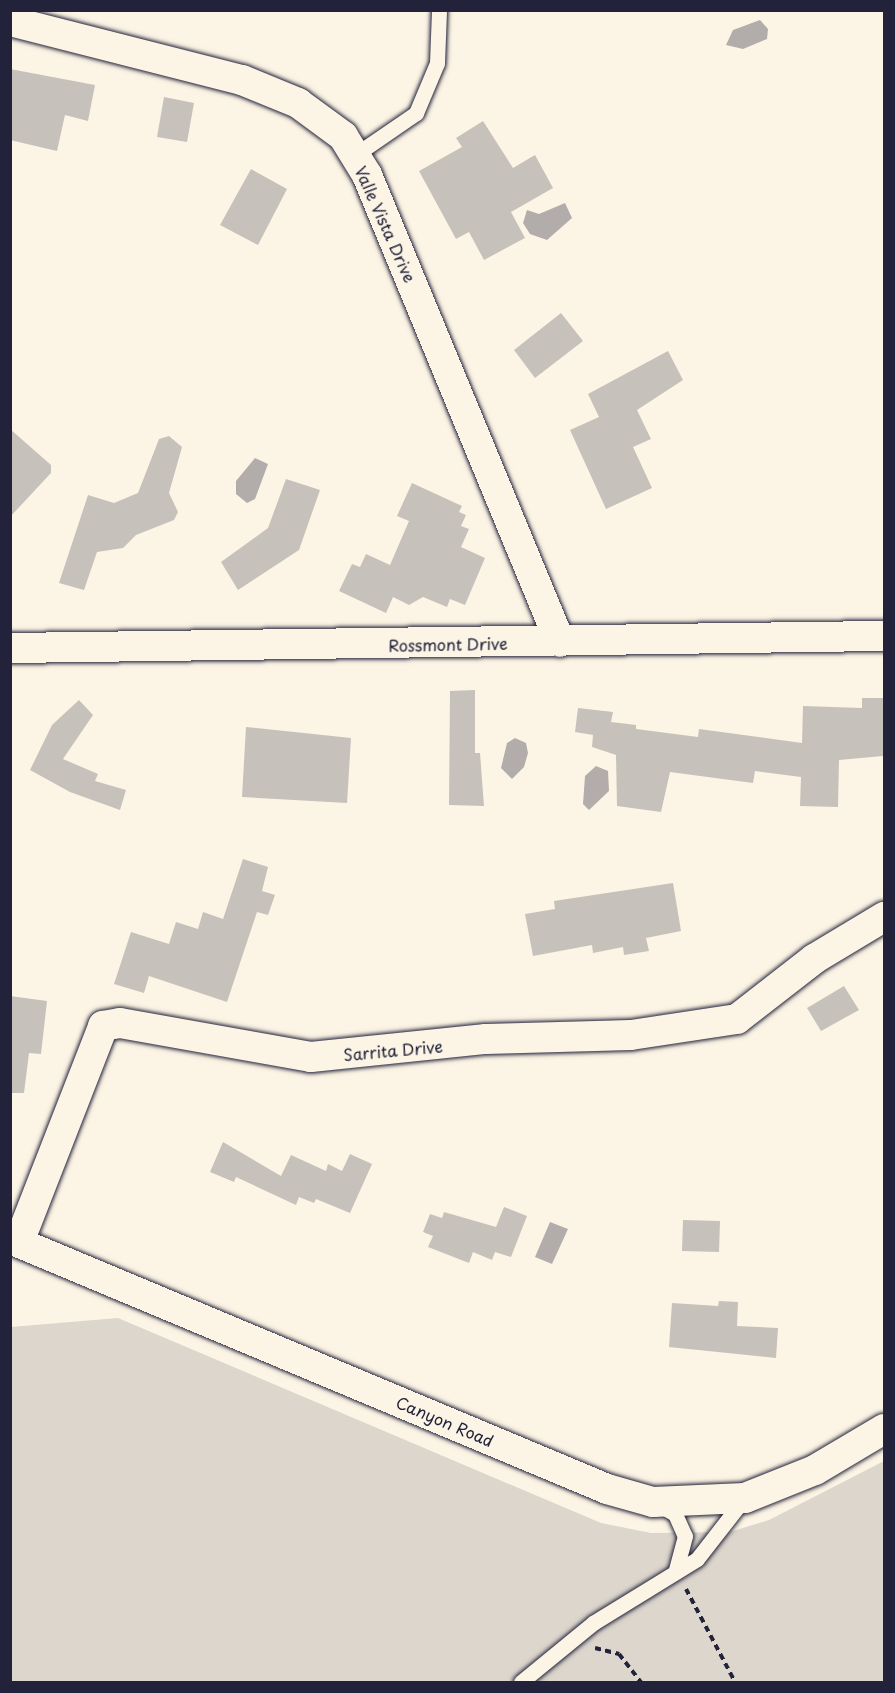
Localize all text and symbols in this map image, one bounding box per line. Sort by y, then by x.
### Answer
street label: Valle Vista Drive [352,162,420,286]
street label: Rossmont Drive [388,633,508,655]
street label: Sarrita Drive [342,1036,444,1064]
street label: Canyon Road [394,1392,496,1450]

